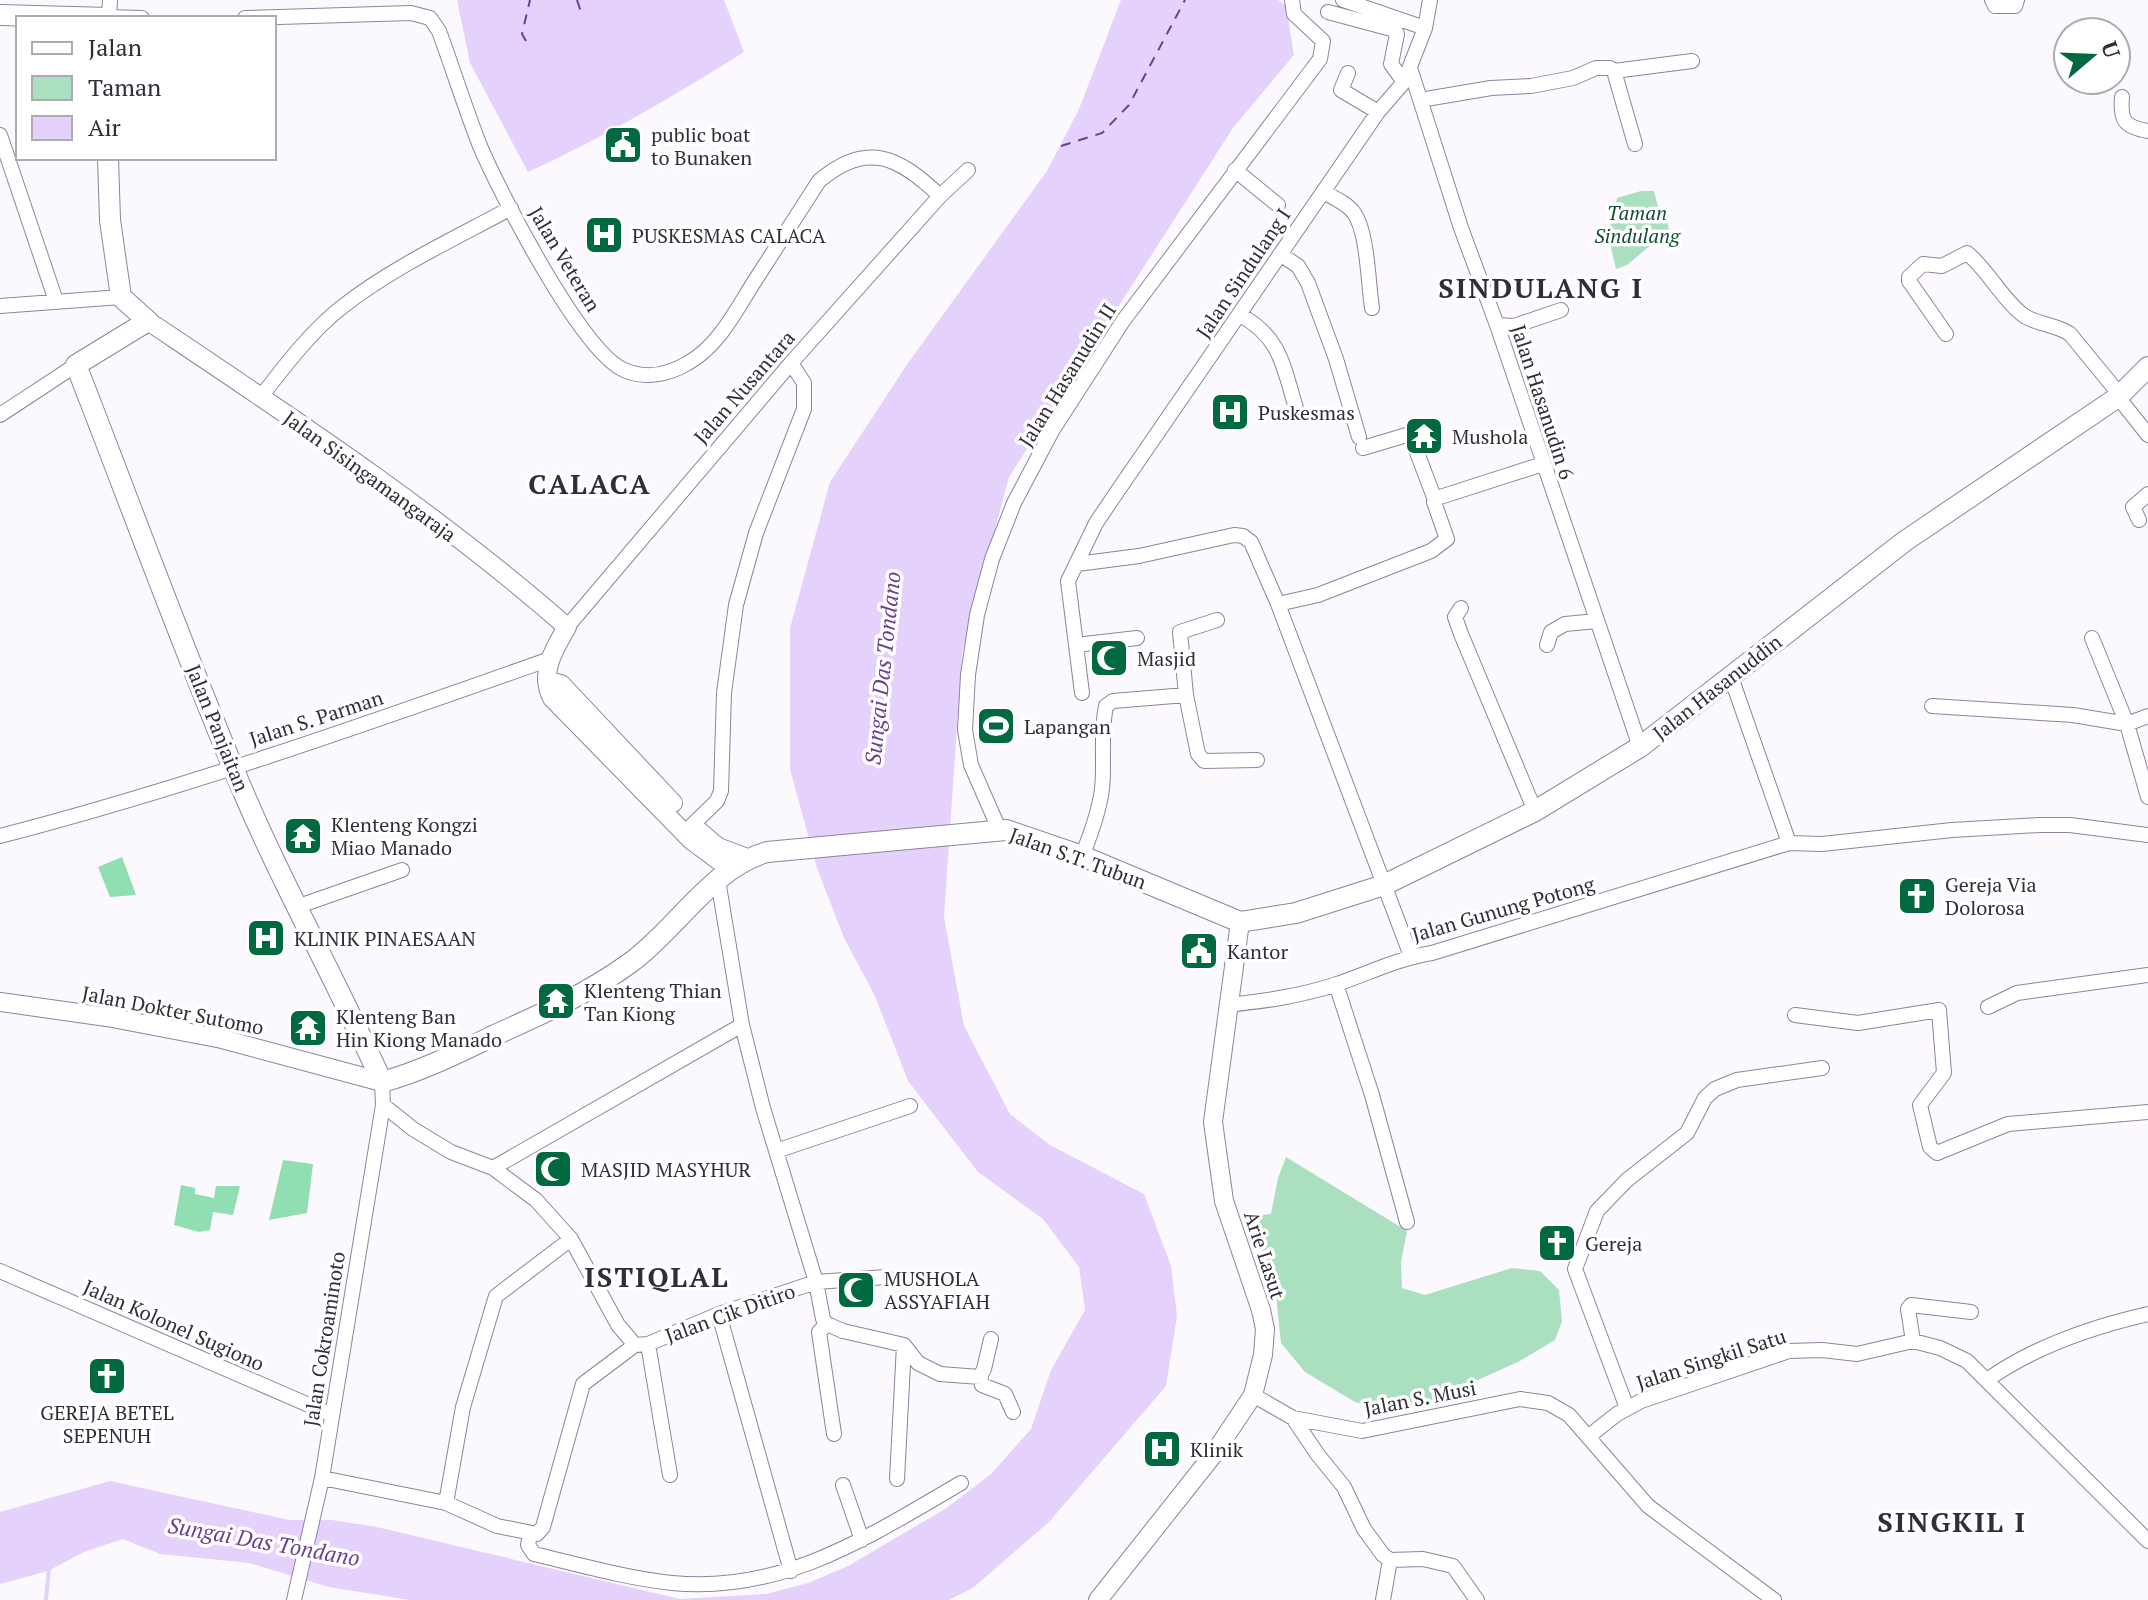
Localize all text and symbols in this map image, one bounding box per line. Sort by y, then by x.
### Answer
legend [16,16,276,160]
north arrow [2052,16,2132,96]
text: Jalan [88,31,142,63]
text: U [2095,37,2128,62]
text: Taman [88,71,161,103]
text: Air [88,111,122,143]
place label: public boat to Bunaken [651,121,752,171]
public building icon: public boat to Bunaken [602,124,644,166]
park label: Taman Sindulang [1594,199,1681,249]
street label: Jalan Veteran [523,201,607,317]
street label: Jalan Sindulang I [1189,203,1297,343]
hospital icon: PUSKESMAS CALACA [583,214,625,256]
place label: PUSKESMAS CALACA [632,222,826,249]
district label: SINDULANG I [1438,269,1644,306]
street label: Jalan Hasanudin II [1012,298,1122,452]
street label: Jalan Hasanudin 6 [1505,321,1581,483]
street label: Jalan Nusantara [687,325,801,449]
hospital icon: Puskesmas [1209,391,1251,433]
place label: Puskesmas [1258,399,1355,426]
street label: Jalan Sisingamangaraja [278,404,462,548]
temple icon: Mushola [1403,415,1445,457]
place label: Mushola [1452,423,1528,450]
district label: CALACA [528,465,652,502]
water label: Sungai Das Tondano [857,570,907,766]
street label: Jalan Hasanuddin [1647,628,1787,746]
mosque icon: Masjid [1088,637,1130,679]
place label: Masjid [1137,645,1196,672]
street label: Jalan Panjaitan [180,660,256,796]
street label: Jalan S. Parman [246,684,386,752]
sports icon: Lapangan [975,705,1017,747]
place label: Lapangan [1024,713,1111,740]
place label: Klenteng Kongzi Miao Manado [331,811,478,861]
temple icon: Klenteng Kongzi Miao Manado [282,815,324,857]
street label: Jalan S.T. Tubun [1006,821,1150,895]
street label: Jalan Gunung Potong [1409,870,1598,948]
place label: Gereja Via Dolorosa [1945,871,2037,921]
church icon: Gereja Via Dolorosa [1896,875,1938,917]
hospital icon: KLINIK PINAESAAN [245,917,287,959]
place label: KLINIK PINAESAAN [294,925,476,952]
public building icon: Kantor [1178,930,1220,972]
place label: Kantor [1227,938,1288,965]
place label: Klenteng Thian Tan Kiong [584,977,722,1027]
street label: Jalan Dokter Sutomo [80,979,266,1041]
temple icon: Klenteng Thian Tan Kiong [535,980,577,1022]
place label: Klenteng Ban Hin Kiong Manado [336,1003,502,1053]
temple icon: Klenteng Ban Hin Kiong Manado [287,1007,329,1049]
mosque icon: MASJID MASYHUR [532,1148,574,1190]
place label: MASJID MASYHUR [581,1156,751,1183]
street label: Arie Lasut [1238,1208,1292,1303]
church icon: Gereja [1536,1222,1578,1264]
place label: Gereja [1585,1230,1642,1257]
street label: Jalan Cokroaminoto [297,1250,351,1428]
district label: ISTIQLAL [584,1258,730,1295]
place label: MUSHOLA ASSYAFIAH [884,1265,990,1315]
mosque icon: MUSHOLA ASSYAFIAH [835,1269,877,1311]
street label: Jalan Kolonel Sugiono [79,1273,269,1377]
street label: Jalan Cik Ditiro [661,1277,799,1349]
street label: Jalan Singkil Satu [1633,1322,1789,1396]
church icon: GEREJA BETEL SEPENUH [86,1355,128,1397]
street label: Jalan S. Musi [1362,1374,1478,1422]
place label: GEREJA BETEL SEPENUH [40,1399,174,1449]
hospital icon: Klinik [1141,1428,1183,1470]
place label: Klinik [1190,1436,1244,1463]
district label: SINGKIL I [1877,1503,2027,1540]
water label: Sungai Das Tondano [166,1510,362,1572]

